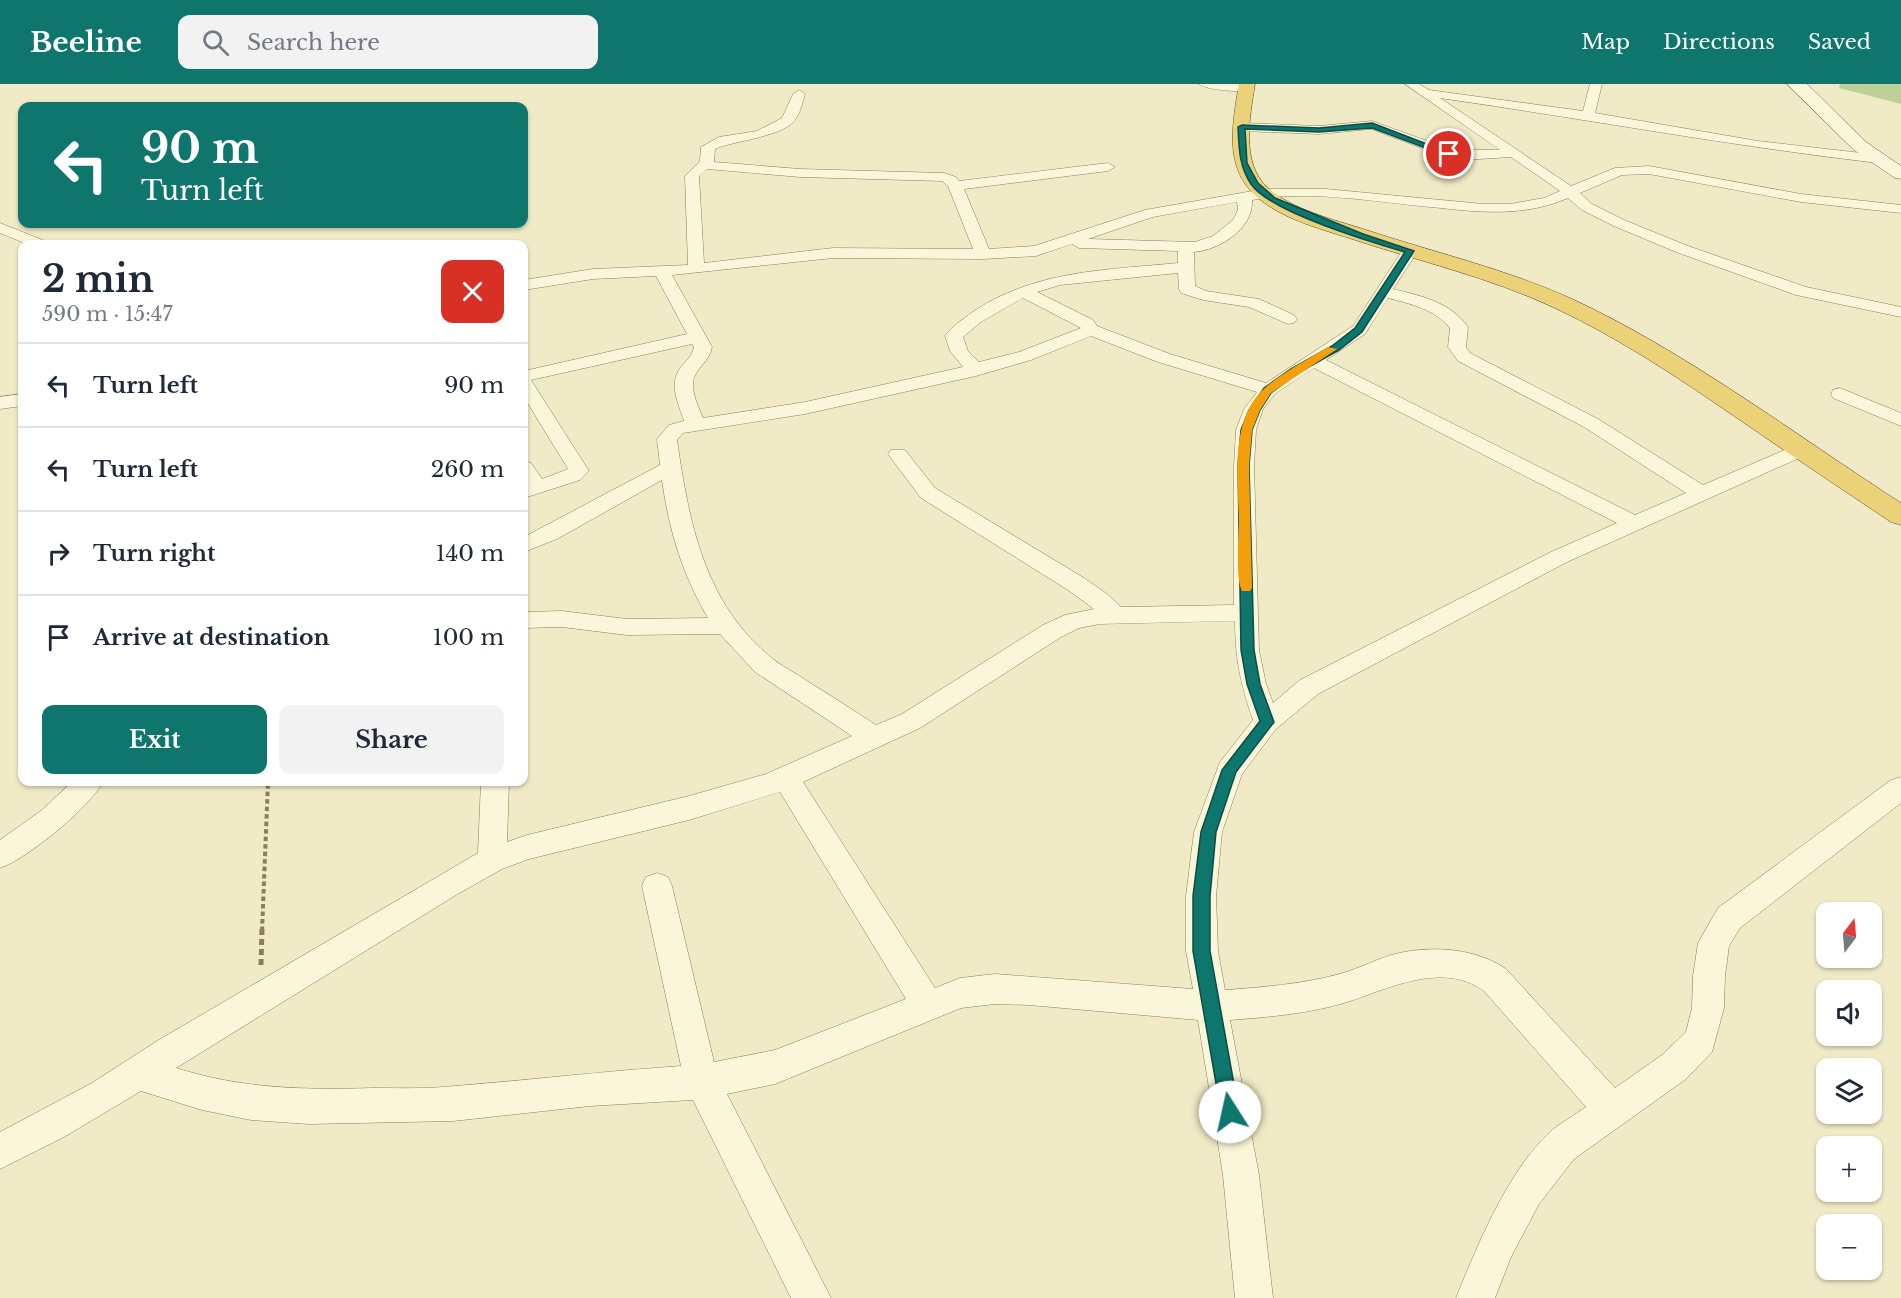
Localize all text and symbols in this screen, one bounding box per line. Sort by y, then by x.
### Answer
search box [178,15,598,69]
text: Beeline [30,25,142,60]
icon: search [199,26,232,59]
text: Search here [247,29,380,56]
text: Map [1581,29,1630,55]
text: Directions [1663,29,1775,55]
text: Saved [1808,29,1871,55]
text: 90 m [141,122,259,174]
icon: left [42,126,120,204]
pin [1423,128,1474,179]
icon: arrive [1432,137,1465,170]
text: Turn left [141,174,264,207]
text: 2 min [42,257,154,302]
button: close [441,260,504,323]
text: 590 m · 15:47 [42,302,173,326]
icon: left [42,369,75,402]
text: Turn left [93,372,198,399]
text: 90 m [444,372,504,399]
icon: left [42,453,75,486]
text: Turn left [93,456,198,483]
text: 260 m [431,456,504,483]
icon: right [42,537,75,570]
text: Turn right [93,540,215,567]
text: 140 m [436,540,504,567]
icon: arrive [42,621,75,654]
text: Arrive at destination [93,624,330,651]
text: 100 m [433,624,504,651]
button: Exit [42,705,267,774]
button: Share [279,705,504,774]
north arrow [1816,902,1882,968]
map controls [1816,902,1882,1280]
button: sound [1816,980,1882,1046]
button: layers [1816,1058,1882,1124]
position arrow [1198,1080,1262,1144]
button: + [1816,1136,1882,1202]
button: − [1816,1214,1882,1280]

